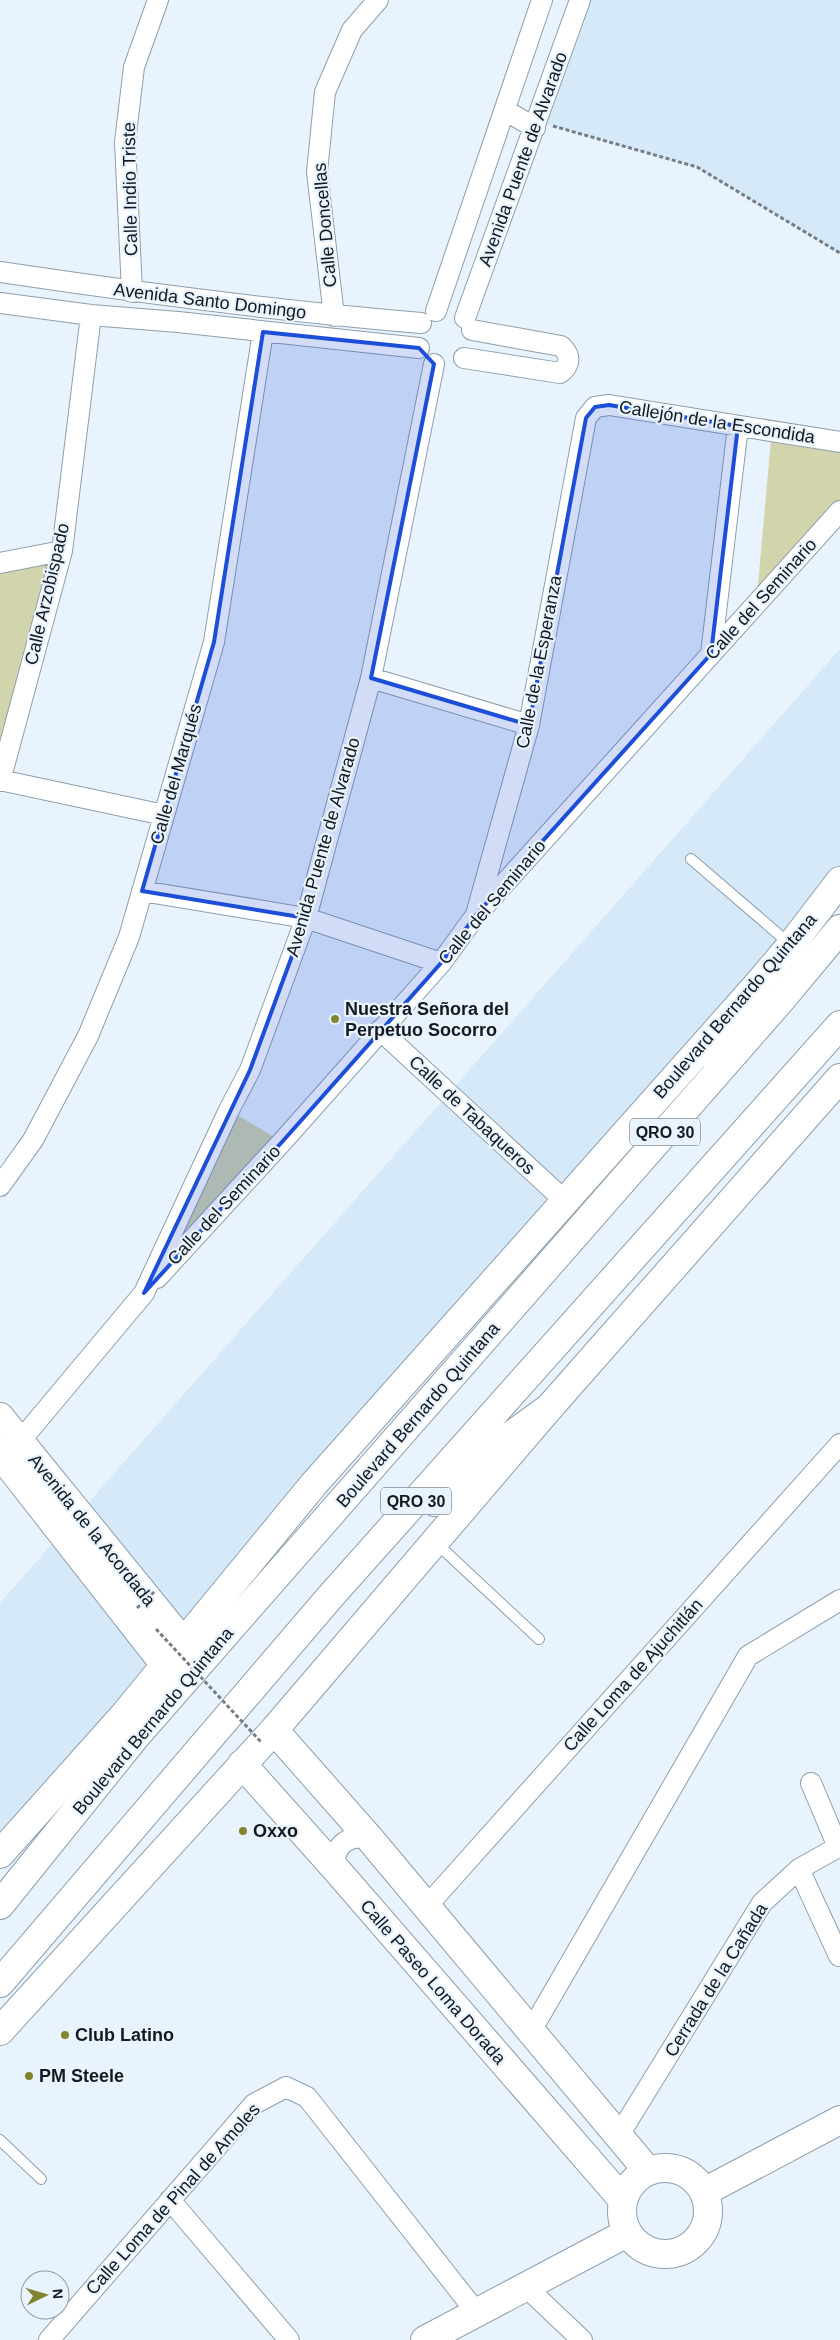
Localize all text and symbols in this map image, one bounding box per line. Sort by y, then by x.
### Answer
street label: Avenida Puente de Alvarado [475,49,571,269]
street label: Calle Indio Triste [119,122,141,256]
street label: Calle Doncellas [310,162,340,288]
street label: Avenida Santo Domingo [113,279,307,323]
street label: Callejón de la Escondida [618,397,817,448]
street label: Calle Arzobispado [21,521,73,667]
street label: Calle del Seminario [701,534,821,664]
street label: Calle de la Esperanza [512,573,566,750]
street label: Calle del Marqués [146,702,206,846]
street label: Avenida Puente de Alvarado [282,735,364,959]
street label: Calle del Seminario [434,836,550,968]
street label: Boulevard Bernardo Quintana [649,909,821,1102]
place label: Nuestra Señora del Perpetuo Socorro [345,999,509,1040]
marker: Nuestra Señora del Perpetuo Socorro [329,1013,341,1025]
street label: Calle de Tabaqueros [405,1051,539,1179]
road number: QRO 30 [630,1118,700,1146]
street label: Calle del Seminario [163,1141,285,1269]
street label: Boulevard Bernardo Quintana [332,1318,504,1511]
street label: Avenida de la Acordada [24,1450,160,1611]
road number: QRO 30 [381,1488,451,1514]
street label: Calle Loma de Ajuchitlán [559,1595,707,1755]
street label: Boulevard Bernardo Quintana [69,1623,238,1819]
place label: Oxxo [253,1821,298,1841]
marker: Oxxo [237,1825,249,1837]
street label: Calle Paseo Loma Dorada [356,1896,510,2069]
street label: Cerrada de la Cañada [661,1899,772,2060]
place label: Club Latino [75,2025,174,2045]
marker: Club Latino [59,2029,71,2041]
place label: PM Steele [39,2066,124,2086]
marker: PM Steele [23,2070,35,2082]
street label: Calle Loma de Pinal de Amoles [82,2099,264,2299]
north arrow [20,2270,70,2320]
text: N [50,2288,66,2300]

